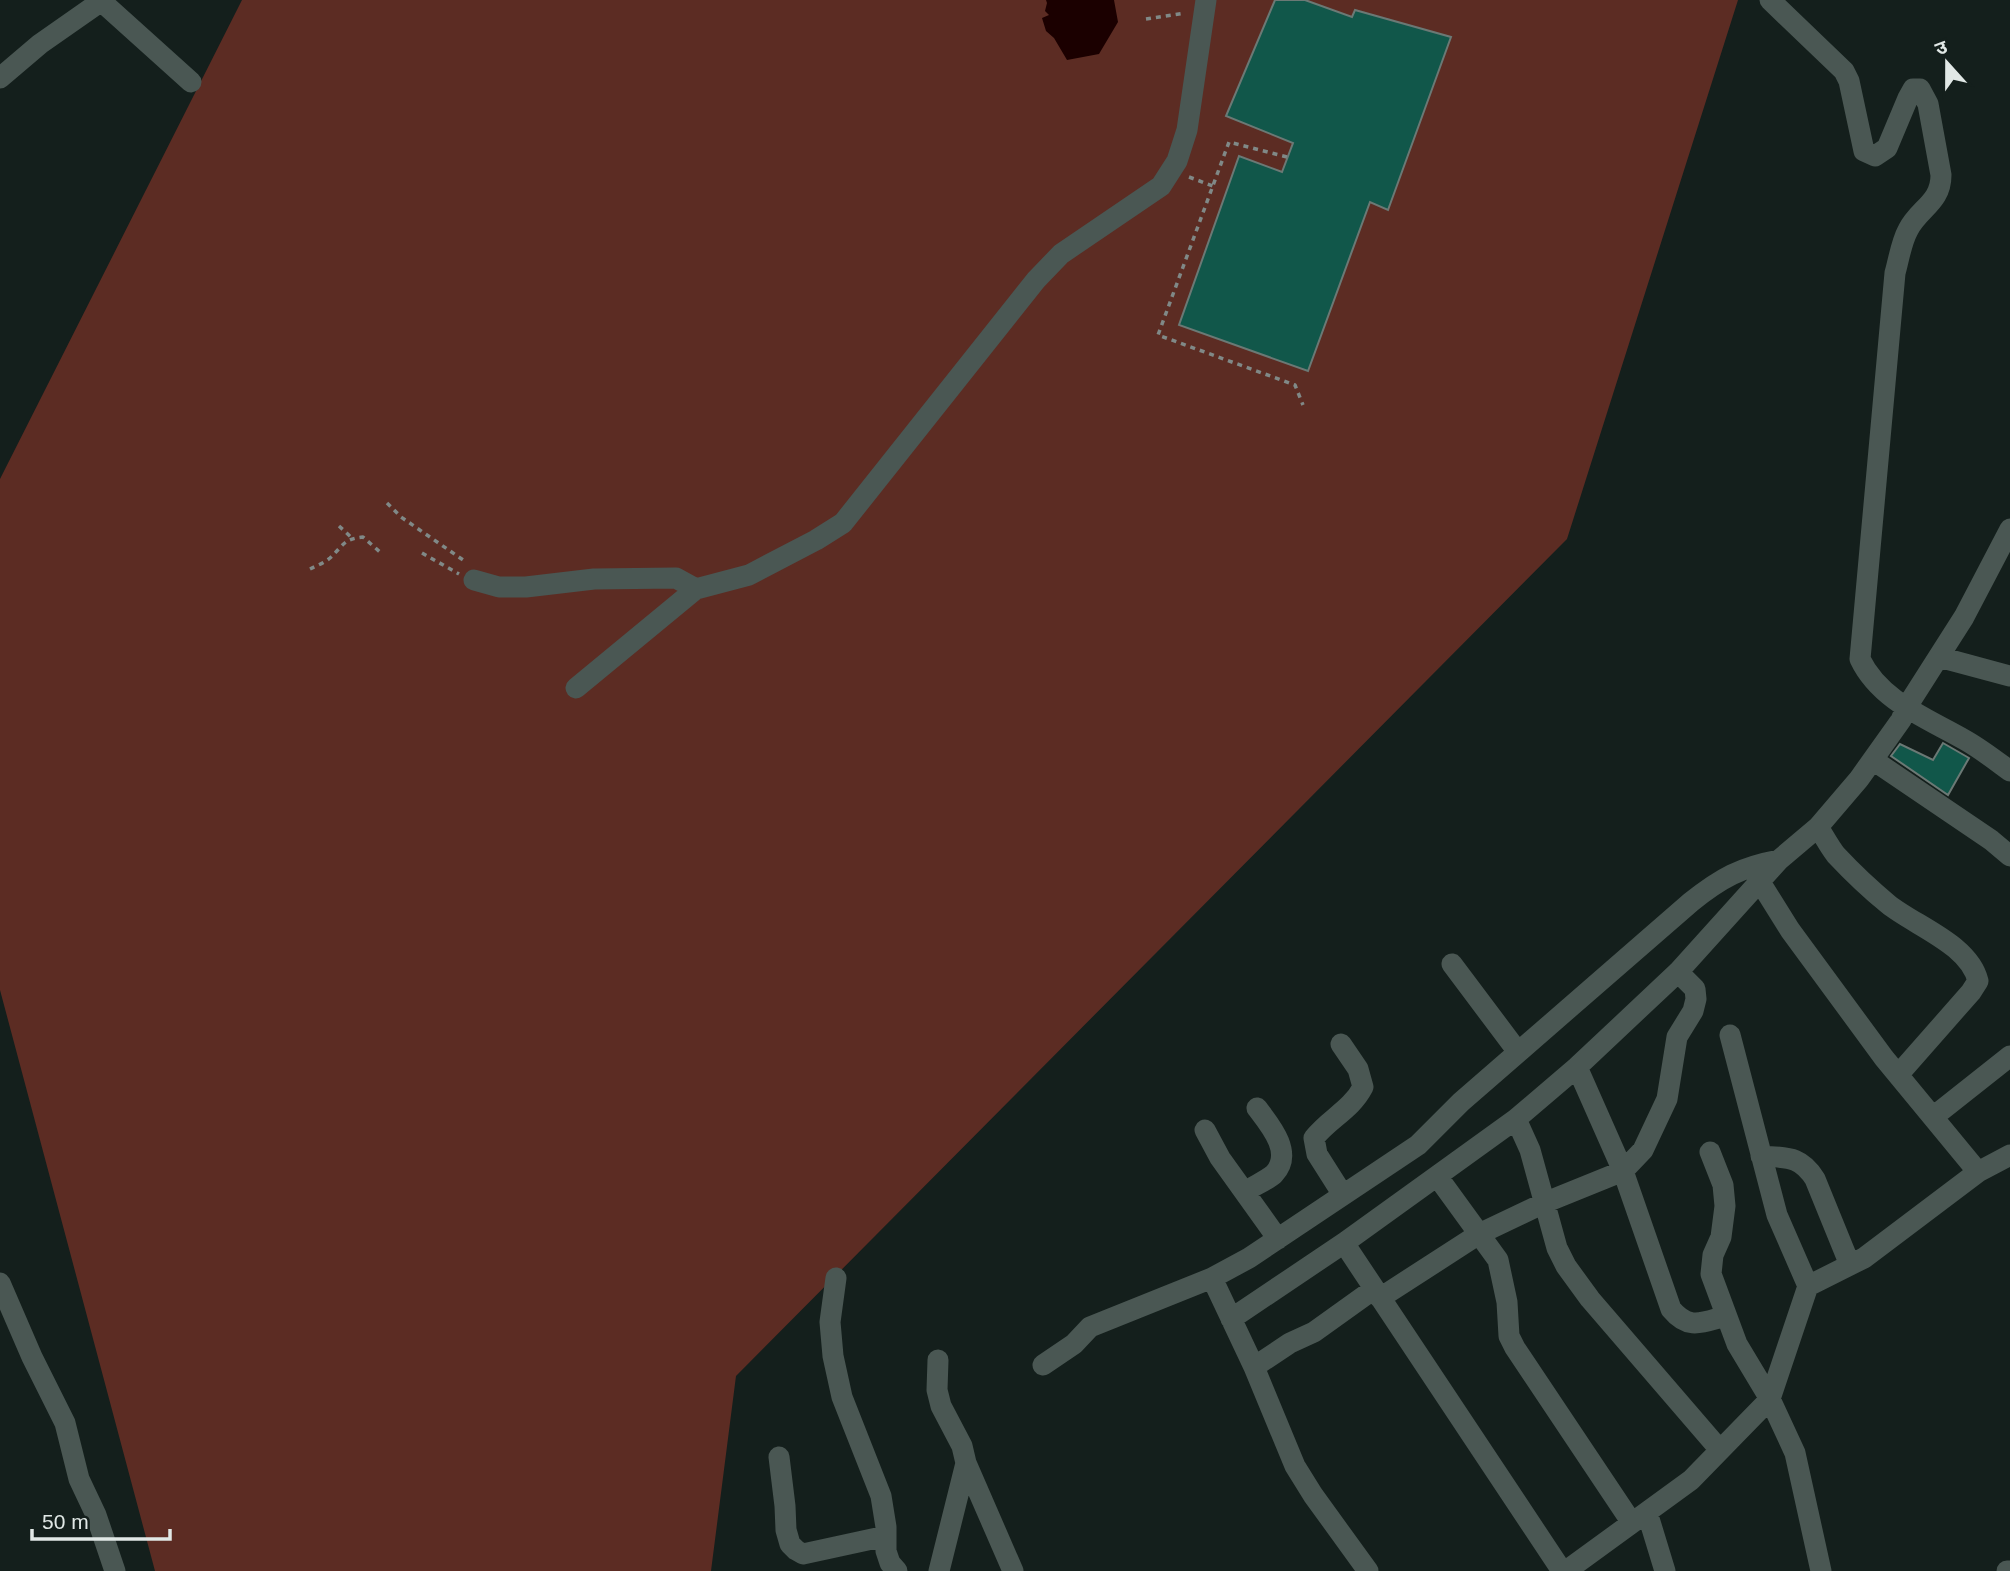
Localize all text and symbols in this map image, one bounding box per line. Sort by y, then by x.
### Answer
north arrow [1912,28,1982,98]
text: उ [1932,35,1951,59]
scale bar [32,1498,170,1542]
text: 50 m [42,1510,89,1533]

